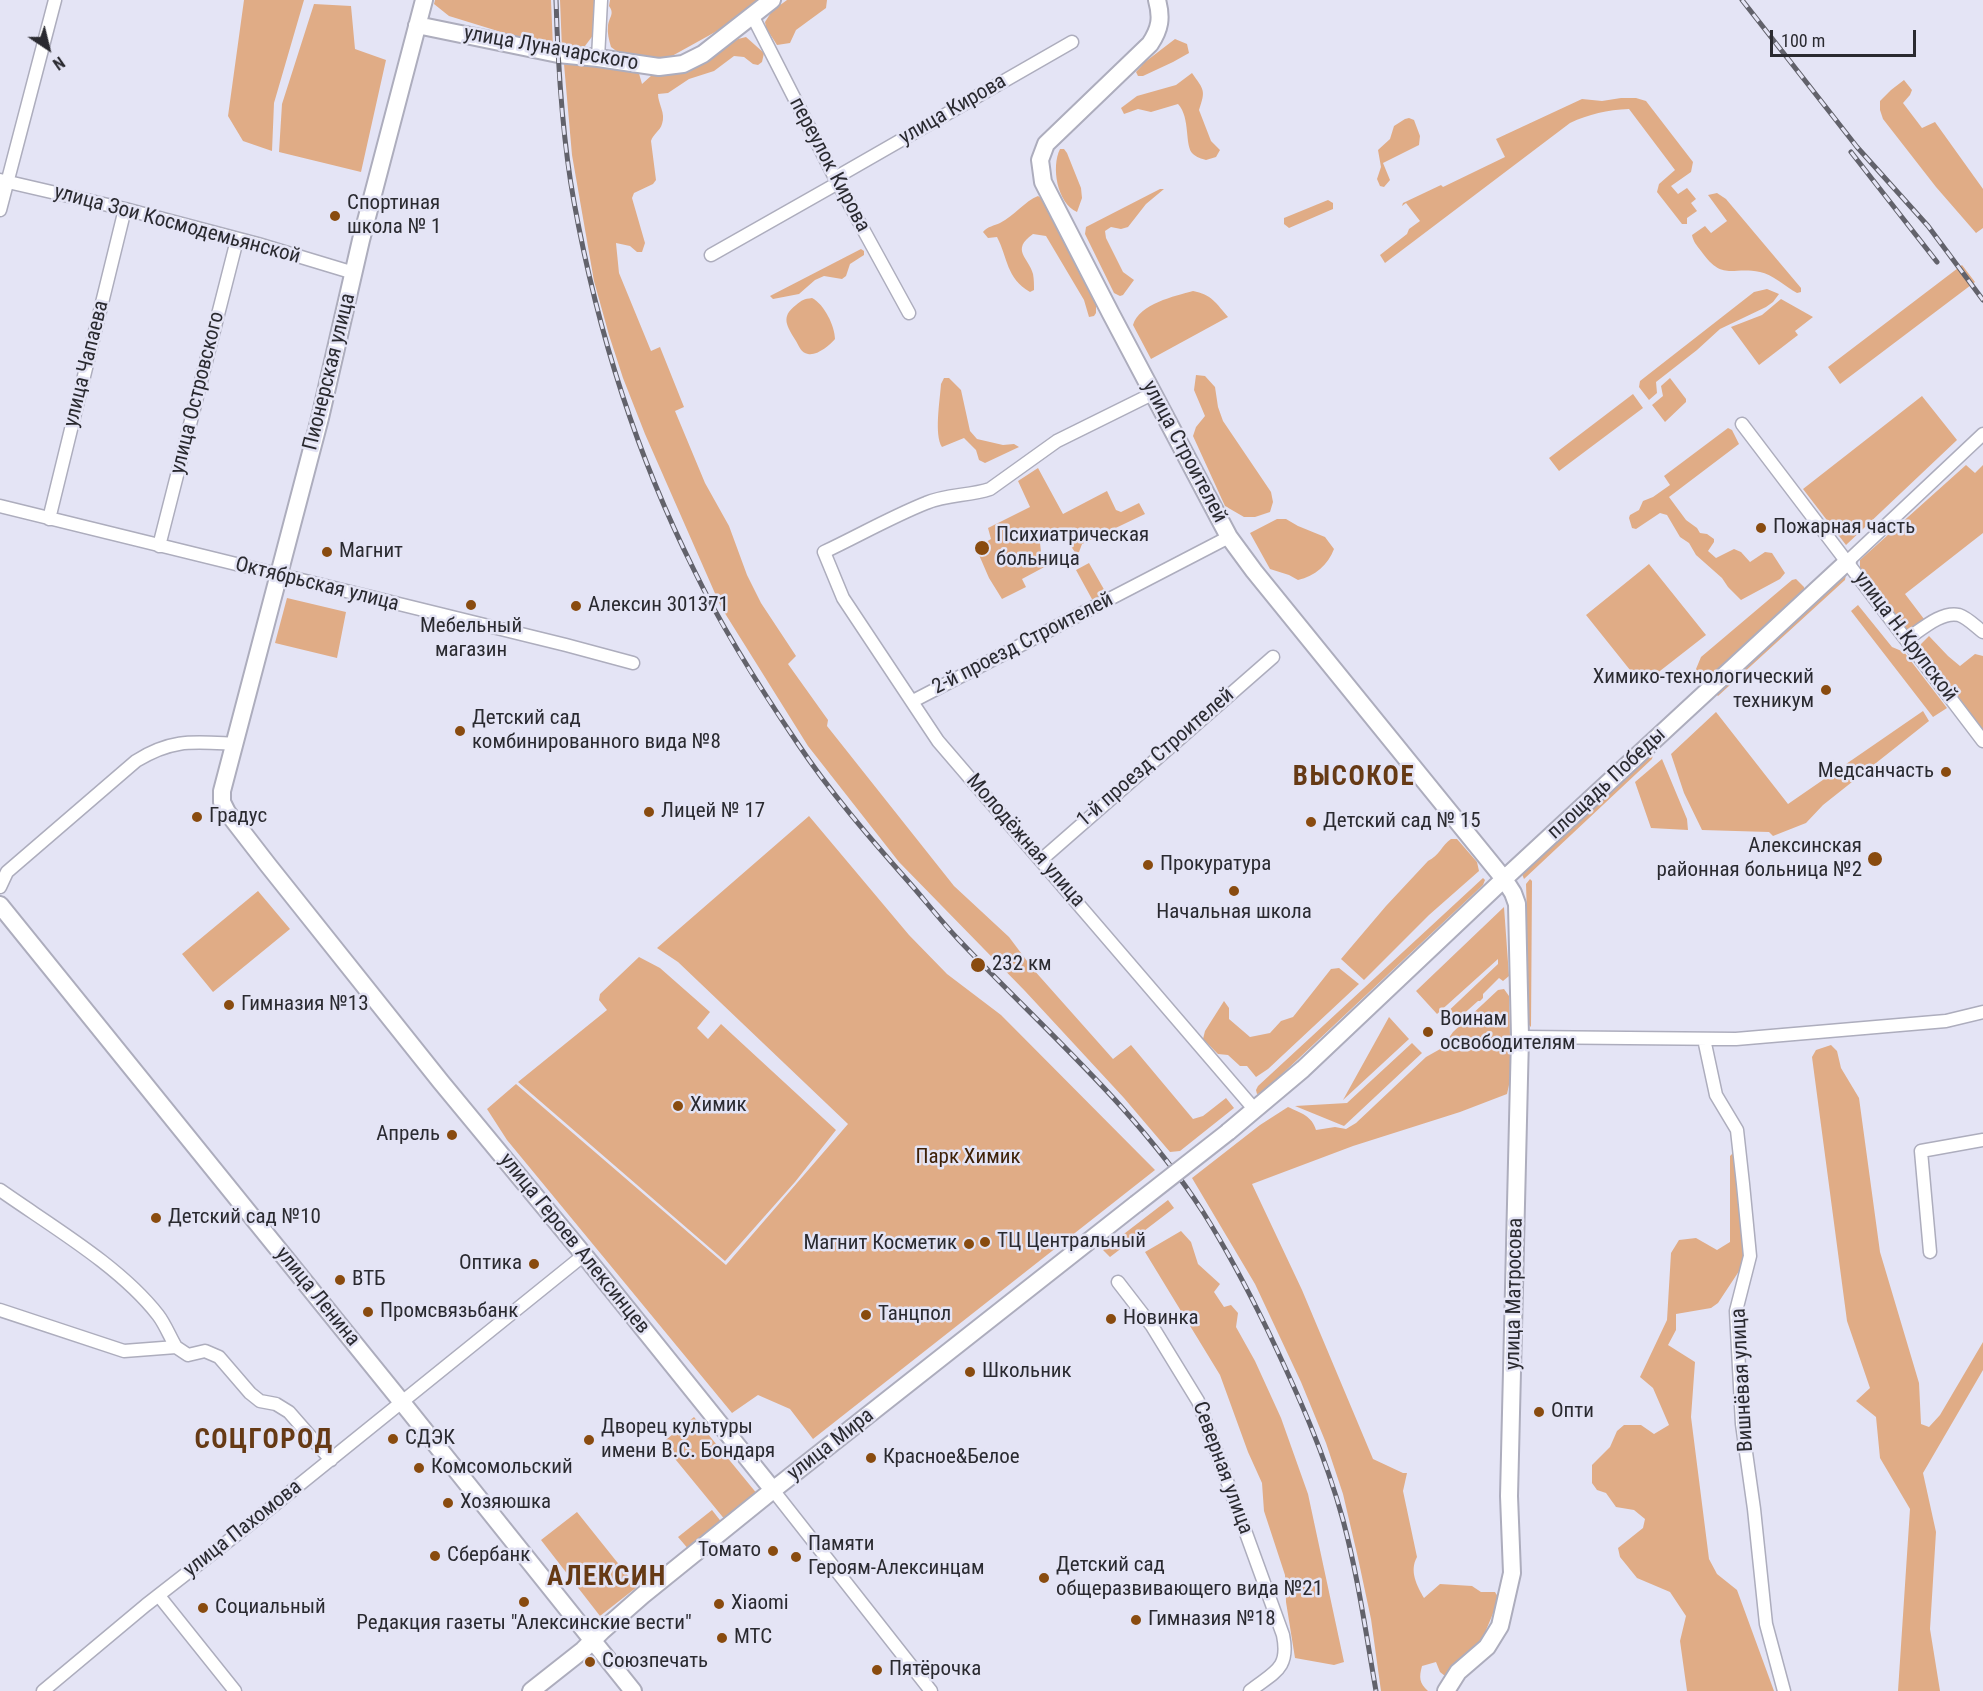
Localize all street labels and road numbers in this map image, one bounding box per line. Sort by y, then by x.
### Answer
street label: улица Луначарского [462,21,640,77]
street label: улица Кирова [895,69,1011,151]
street label: переулок Кирова [783,93,875,237]
street label: улица Зои Космодемьянской [51,180,303,270]
street label: Пионерская улица [298,291,362,453]
street label: улица Чапаева [59,298,115,430]
street label: улица Островского [166,309,230,477]
street label: улица Строителей [1136,377,1232,527]
street label: Октябрьская улица [233,552,401,618]
street label: улица Н.Крупской [1848,567,1962,707]
street label: 2-й проезд Строителей [928,587,1118,701]
street label: 1-й проезд Строителей [1072,683,1240,833]
street label: площадь Победы [1543,723,1671,845]
street label: Молодёжная улица [960,769,1090,913]
street label: улица Героев Алексинцев [493,1149,655,1339]
street label: улица Матросова [1501,1218,1529,1370]
street label: улица Ленина [269,1242,365,1352]
street label: Вишнёвая улица [1727,1308,1759,1452]
street label: Северная улица [1186,1398,1258,1538]
street label: улица Мира [783,1403,879,1487]
street label: улица Пахомова [179,1475,307,1583]

